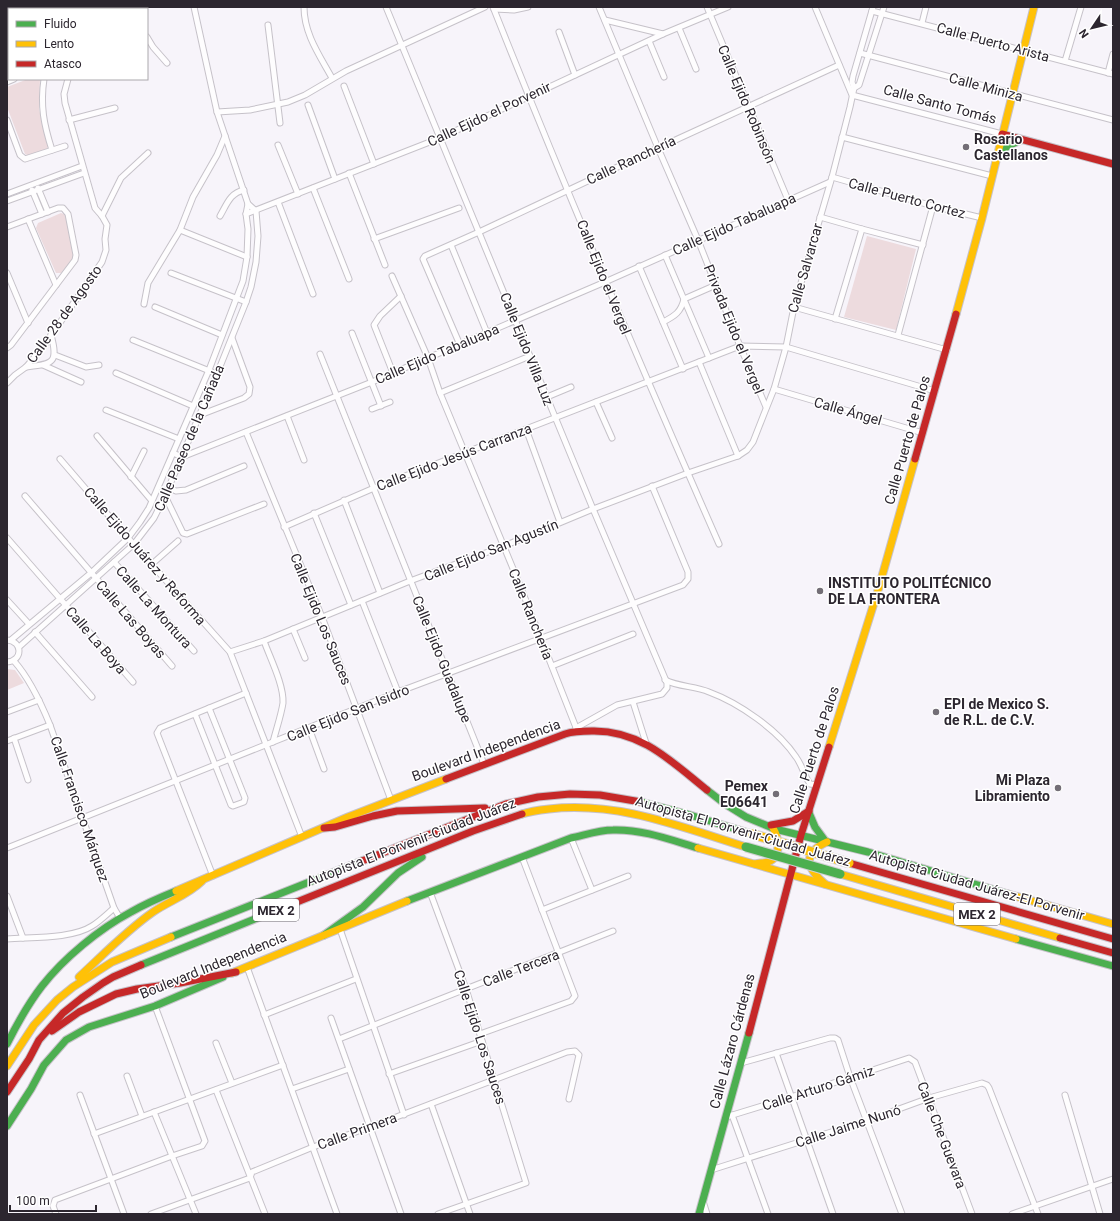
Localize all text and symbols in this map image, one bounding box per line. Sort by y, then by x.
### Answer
legend [8,8,148,80]
north arrow [1072,8,1112,48]
text: Fluido [44,17,77,31]
street label: Calle Puerto Arista [935,19,1051,65]
text: N [1077,26,1092,40]
text: Lento [44,37,74,51]
street label: Calle Ejido Robinsón [715,42,779,166]
text: Atasco [44,57,82,71]
street label: Calle Miniza [947,69,1025,105]
street label: Calle Ejido el Porvenir [425,78,554,150]
street label: Calle Santo Tomás [882,81,998,127]
place label: Rosario Castellanos [974,131,1048,163]
street label: Calle Ranchería [584,132,678,188]
marker: Rosario Castellanos [961,142,971,152]
street label: Calle Puerto Cortez [847,175,967,221]
street label: Calle Ejido Tabaluapa [670,190,798,258]
street label: Calle Ejido el Vergel [574,217,634,337]
street label: Calle Salvarcar [785,221,825,315]
street label: Calle 28 de Agosto [23,262,105,366]
street label: Privada Ejido el Vergel [701,262,767,396]
street label: Calle Ejido Villa Luz [497,290,557,408]
street label: Calle Ejido Tabaluapa [373,321,501,387]
street label: Calle Paseo de la Cañada [151,362,227,514]
street label: Calle Puerto de Palos [881,374,933,506]
street label: Calle Ángel [812,393,884,428]
street label: Calle Ejido Jesús Carranza [374,420,534,494]
street label: Calle Ejido Juárez y Reforma [81,484,209,628]
street label: Calle Ejido San Agustín [422,516,560,584]
street label: Calle Ejido Los Sauces [287,551,355,687]
street label: Calle La Montura [113,562,195,652]
street label: Calle Ranchería [505,566,557,662]
place label: INSTITUTO POLITÉCNICO DE LA FRONTERA [828,574,992,607]
street label: Calle Las Boyas [93,577,169,661]
marker: INSTITUTO POLITÉCNICO DE LA FRONTERA [815,586,825,596]
street label: Calle Ejido Guadalupe [409,593,475,725]
street label: Calle La Boya [62,603,130,677]
street label: Calle Ejido San Isidro [284,681,412,745]
street label: Calle Puerto de Palos [786,684,842,816]
place label: EPI de Mexico S. de R.L. de C.V. [944,696,1049,728]
marker: EPI de Mexico S. de R.L. de C.V. [931,707,941,717]
street label: Boulevard Independencia [410,716,562,784]
street label: Calle Francisco Márquez [48,734,112,884]
place label: Mi Plaza Libramiento [975,772,1051,804]
place label: Pemex E06641 [720,778,769,810]
marker: Mi Plaza Libramiento [1053,783,1063,793]
marker: Pemex E06641 [771,789,781,799]
street label: Autopista El Porvenir-Ciudad Juárez [634,793,852,869]
street label: Autopista El Porvenir-Ciudad Juárez [304,795,518,889]
street label: Autopista Ciudad Juárez-El Porvenir [868,847,1087,923]
road number: MEX 2 [253,899,299,921]
road number: MEX 2 [954,903,1000,925]
street label: Boulevard Independencia [137,928,289,1002]
street label: Calle Tercera [480,946,562,990]
street label: Calle Ejido Los Sauces [451,968,509,1106]
street label: Calle Lázaro Cárdenas [706,972,758,1110]
street label: Calle Arturo Gámiz [760,1062,876,1114]
street label: Calle Che Guevara [914,1079,970,1191]
street label: Calle Jaime Nunó [793,1101,903,1151]
street label: Calle Primera [315,1109,399,1153]
scale bar [10,1187,96,1213]
text: 100 m [16,1194,50,1208]

